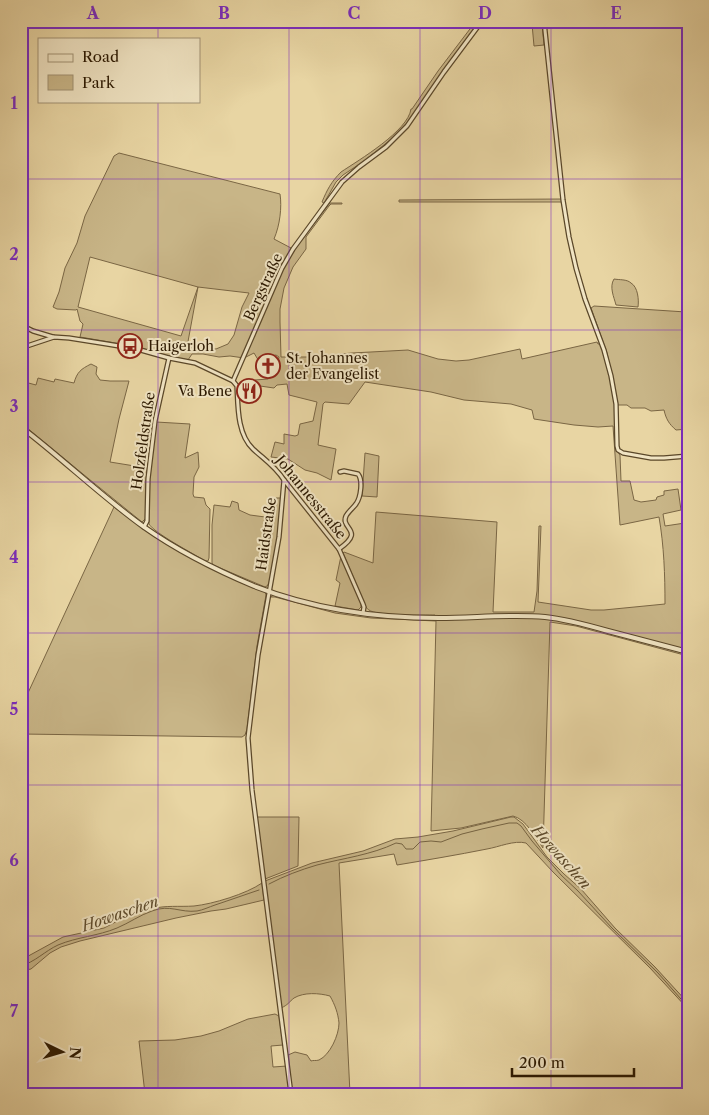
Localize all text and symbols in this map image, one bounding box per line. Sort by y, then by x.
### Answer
text: A [86,3,100,23]
text: B [218,3,230,23]
text: C [348,3,360,23]
text: D [478,3,492,23]
text: E [610,3,622,23]
legend [38,38,200,102]
text: Road [82,47,119,66]
text: Park [82,73,116,92]
text: 1 [10,93,18,113]
text: 2 [9,244,19,264]
street label: Bergstraße [240,250,287,324]
bus stop icon: Haigerloh [117,333,143,359]
place label: Haigerloh [148,337,214,355]
place label: St. Johannes der Evangelist [286,349,379,383]
church icon: St. Johannes der Evangelist [255,353,281,379]
restaurant icon: Va Bene [236,378,262,404]
place label: Va Bene [177,382,232,400]
street label: Holzfeldstraße [127,391,159,491]
text: 3 [9,396,19,416]
street label: Johannesstraße [270,450,350,543]
street label: Haidstraße [252,496,280,572]
text: 4 [9,547,19,567]
text: 5 [10,699,19,719]
water label: Howaschen [527,820,595,893]
text: 6 [9,850,19,870]
water label: Howaschen [78,891,161,936]
text: 7 [10,1001,19,1021]
north arrow [38,1028,88,1078]
scale bar [512,1045,634,1077]
text: N [65,1046,84,1060]
text: 200 m [519,1053,565,1072]

